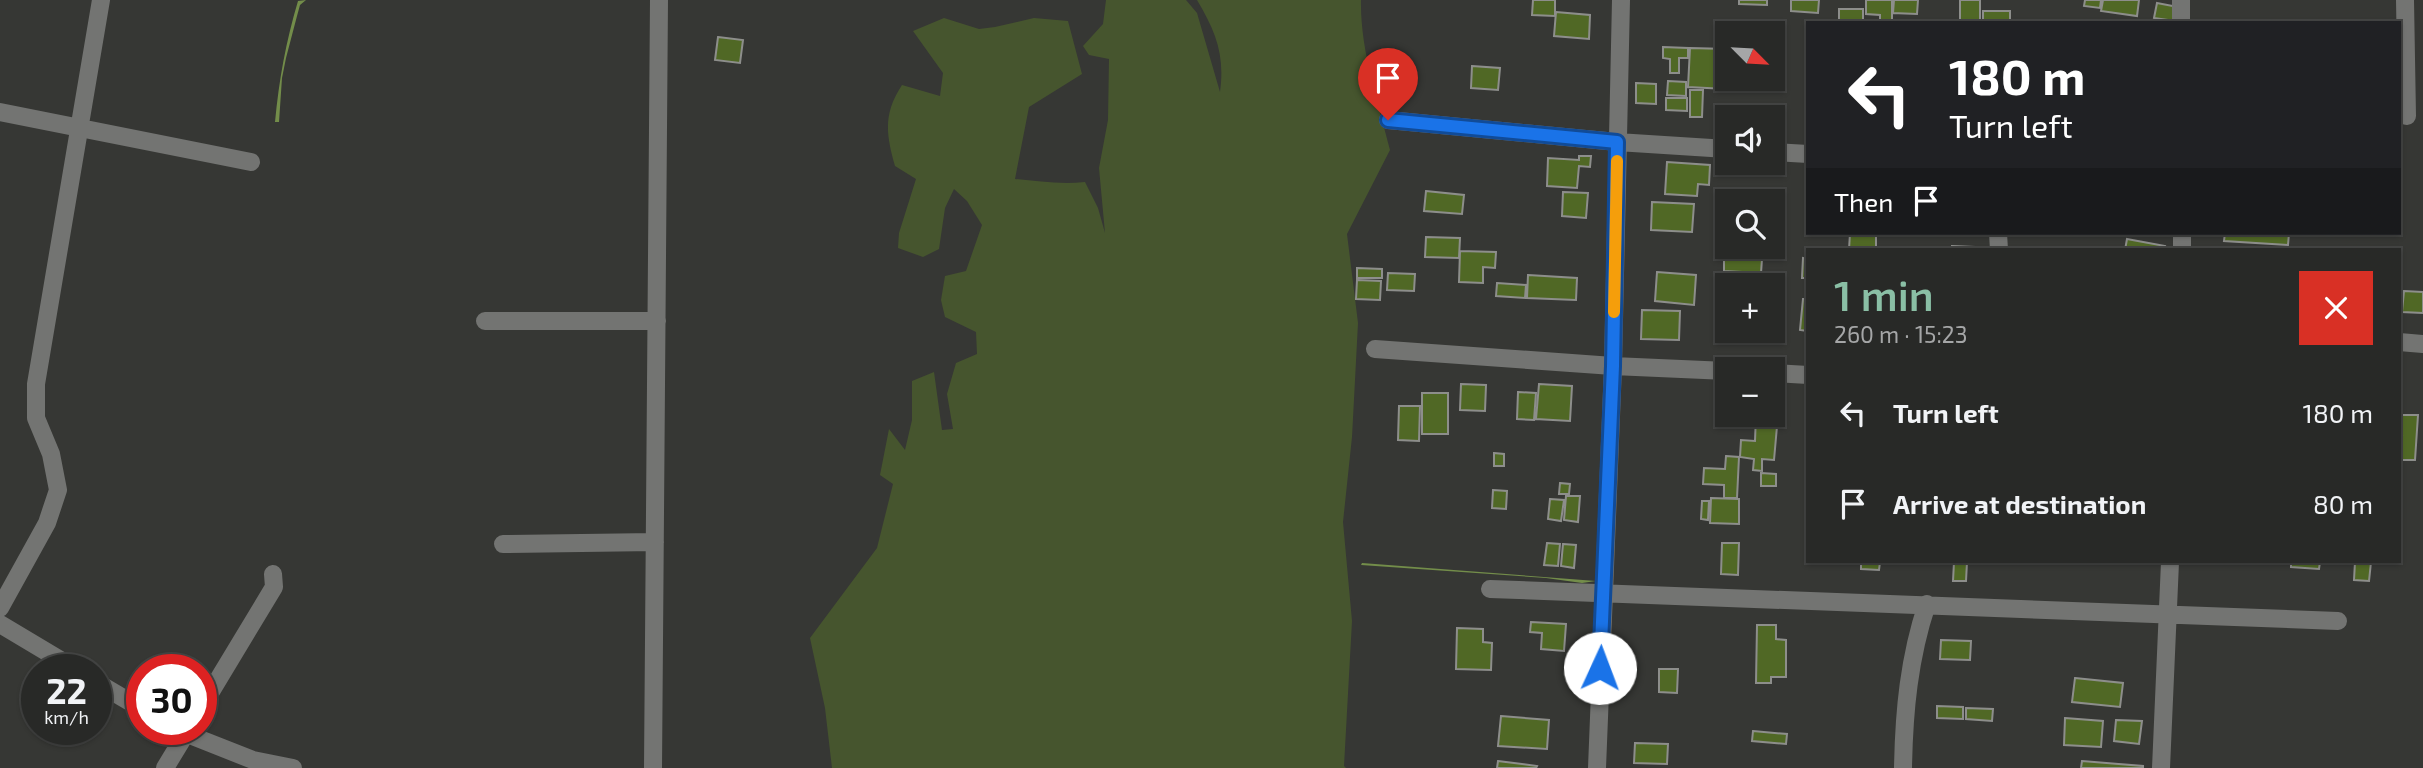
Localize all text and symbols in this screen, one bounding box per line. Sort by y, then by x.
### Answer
north arrow [1715,21,1785,91]
map controls [1715,21,1785,427]
text: 180 m [1949,46,2085,105]
pin [1358,48,1418,120]
icon: left [1834,49,1925,140]
icon: arrive [1369,59,1407,97]
button: sound [1715,105,1785,175]
text: Turn left [1949,106,2073,144]
icon: arrive [1907,182,1945,220]
text: Then [1834,186,1893,217]
button: search [1715,189,1785,259]
text: 1 min [1834,269,1934,319]
button: close [2299,271,2373,345]
button: + [1715,273,1785,343]
text: 260 m · 15:23 [1834,320,1968,348]
button: − [1715,357,1785,427]
icon: left [1834,394,1872,432]
text: Turn left [1893,397,1999,428]
text: 180 m [2303,397,2373,428]
icon: arrive [1834,485,1872,523]
text: Arrive at destination [1893,488,2146,519]
text: 80 m [2313,488,2373,519]
position arrow [1563,631,1637,705]
speed limit sign: 30 [126,654,217,745]
text: 22 [46,669,87,711]
text: km/h [44,706,89,728]

